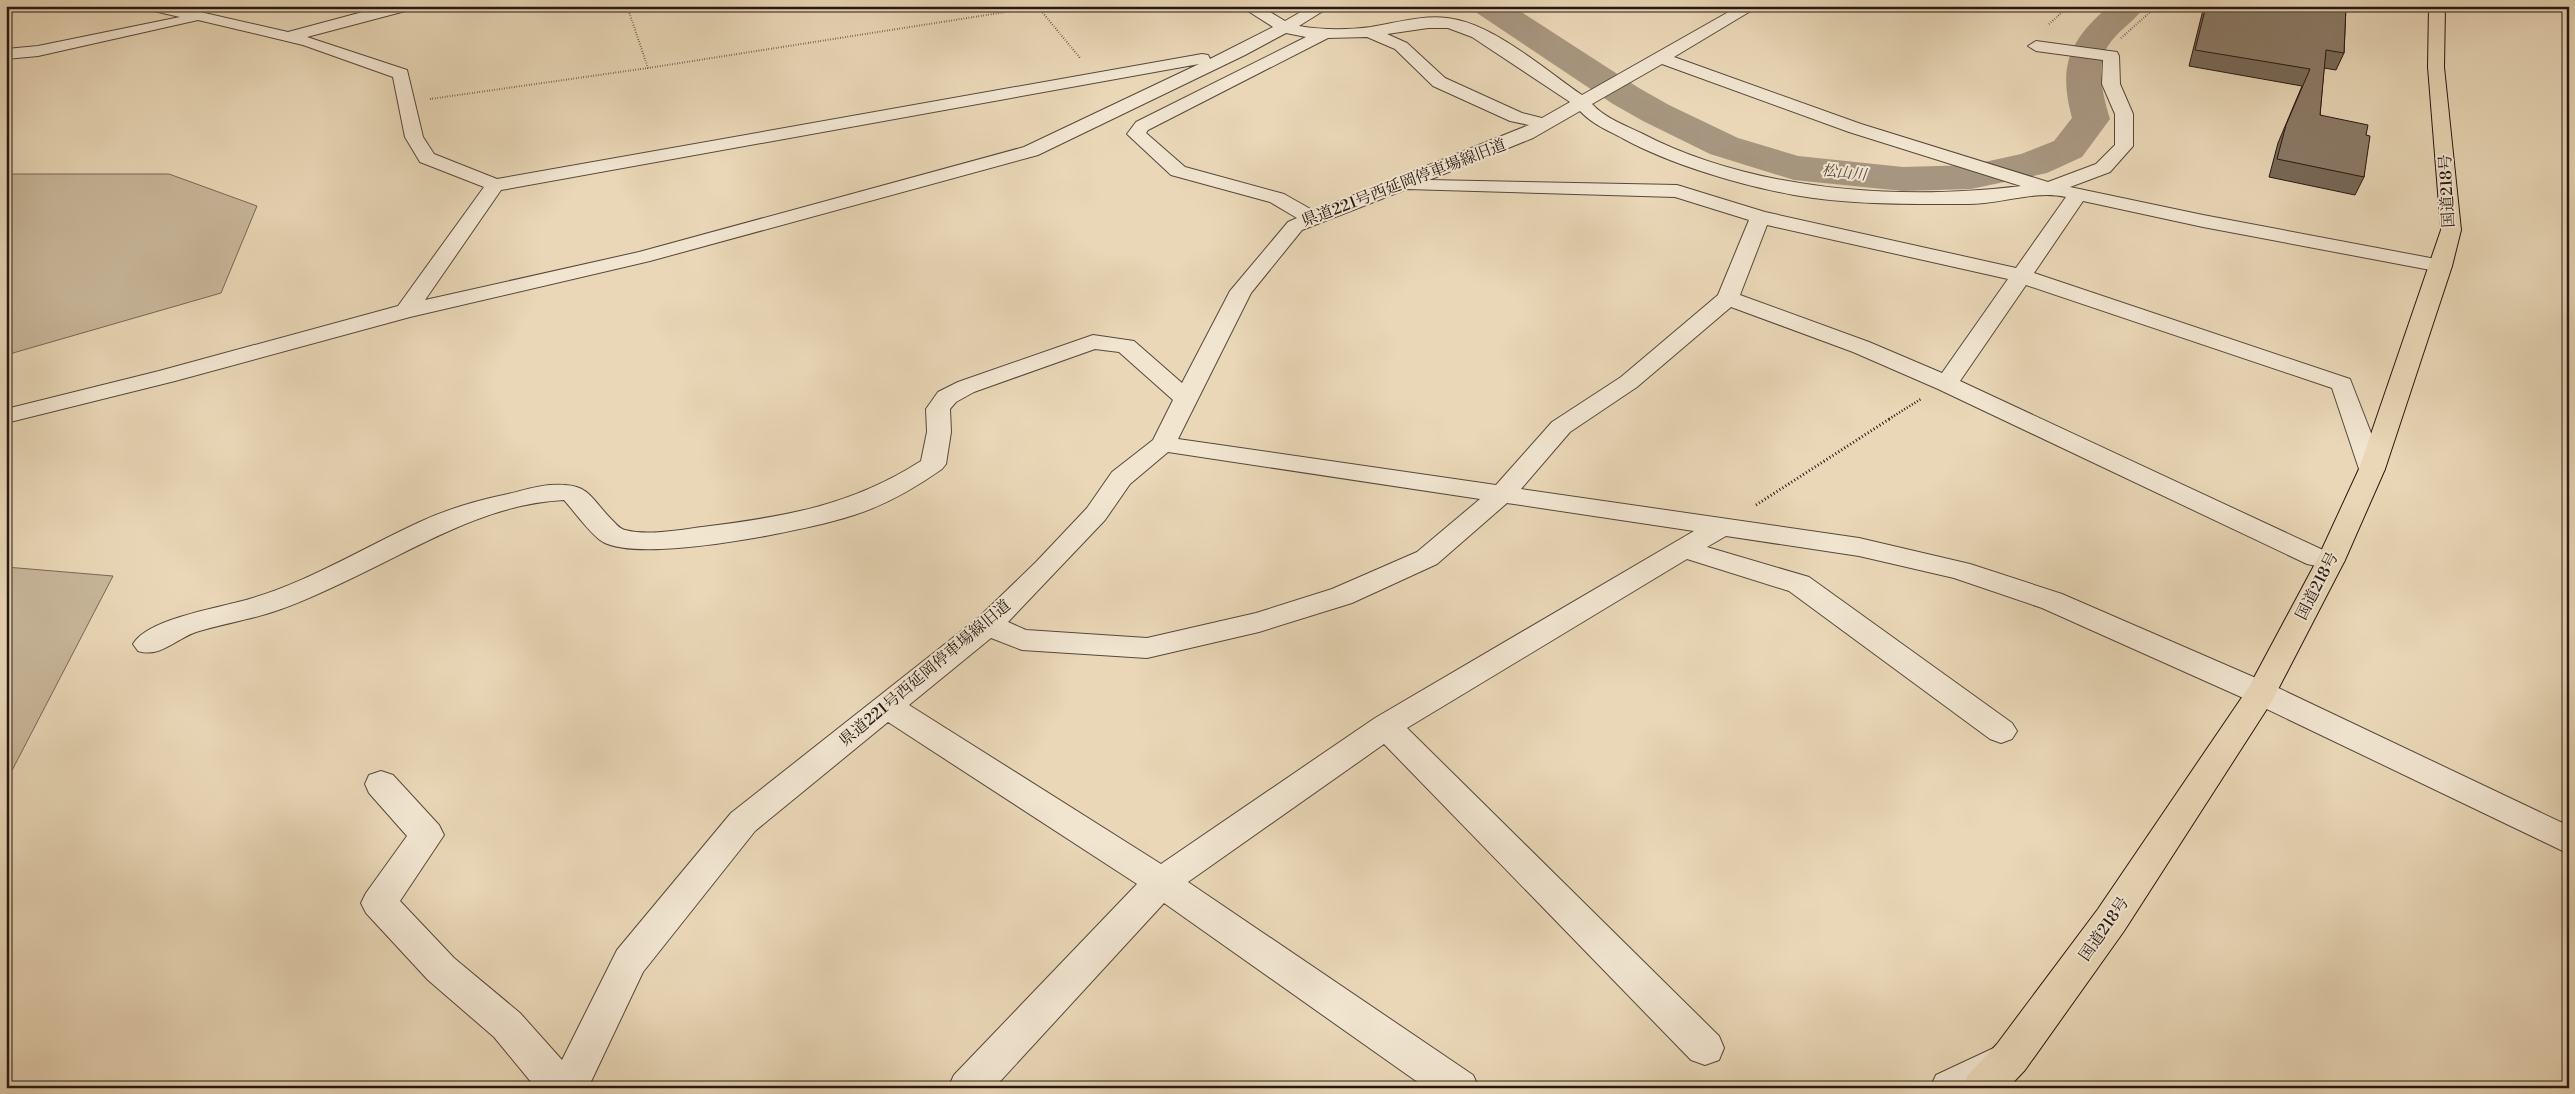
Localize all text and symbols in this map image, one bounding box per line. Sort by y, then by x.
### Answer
street label: 県道221号西延岡停車場線旧道 [1299,135,1509,231]
street label: 国道218号 [2435,154,2459,228]
water label: 松山川 [1821,161,1869,185]
street label: 国道218号 [2291,549,2343,623]
street label: 県道221号西延岡停車場線旧道 [835,595,1015,751]
street label: 国道218号 [2075,893,2133,965]

